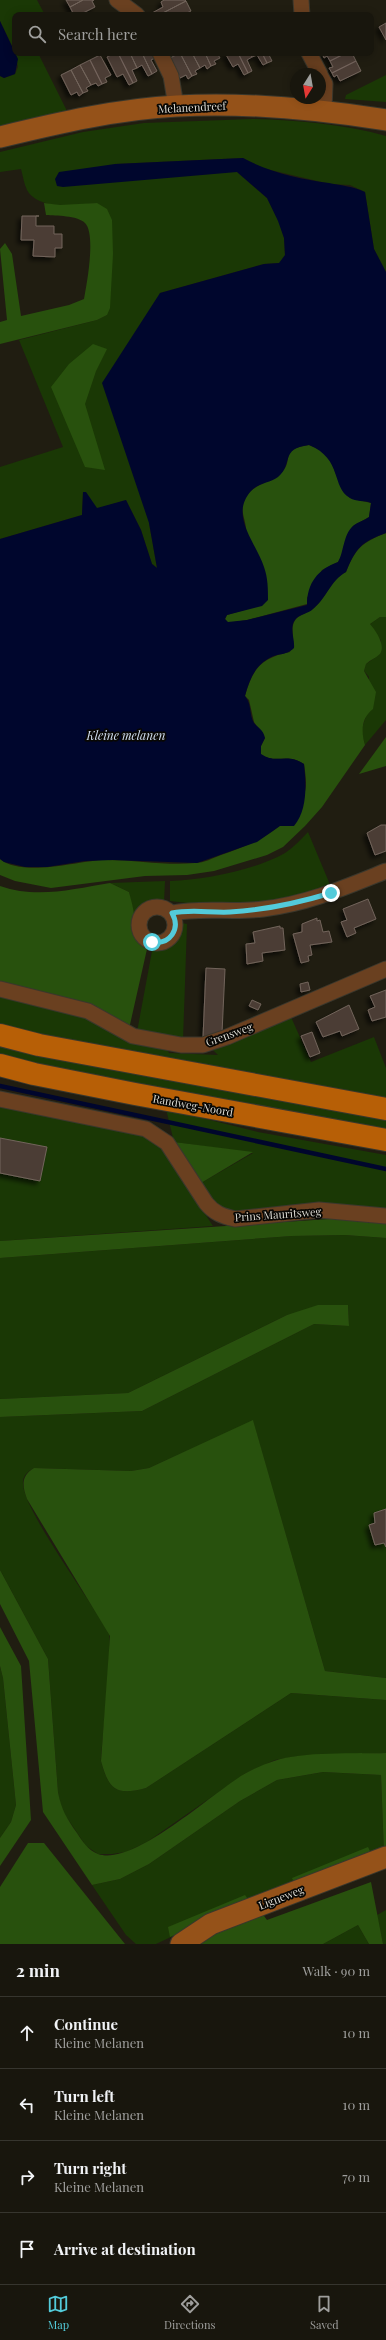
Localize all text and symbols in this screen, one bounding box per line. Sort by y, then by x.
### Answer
search box [12,12,374,56]
icon: search [26,23,48,45]
text: Search here [58,24,137,44]
north arrow [290,68,326,104]
street label: Melanendreef [158,98,228,116]
water label: Kleine melanen [86,727,165,743]
route end [322,884,340,902]
route start [143,933,161,951]
street label: Grensweg [203,1018,255,1049]
street label: Randweg-Noord [152,1091,235,1120]
street label: Prins Mauritsweg [234,1203,322,1225]
street label: Ligneweg [256,1881,306,1912]
text: 2 min [16,1959,60,1981]
text: Walk · 90 m [303,1962,370,1979]
text: Continue [54,2014,118,2034]
icon: ahead [16,2022,38,2044]
text: 10 m [343,2024,370,2041]
text: Kleine Melanen [54,2034,144,2051]
text: Turn left [54,2086,115,2106]
icon: left [16,2094,38,2116]
text: 10 m [343,2096,370,2113]
text: Kleine Melanen [54,2106,144,2123]
text: Turn right [54,2158,127,2178]
icon: right [16,2166,38,2188]
text: 70 m [342,2168,370,2185]
text: Kleine Melanen [54,2178,144,2195]
icon: arrive [16,2238,38,2260]
text: Arrive at destination [54,2239,196,2259]
tab: Map [47,2293,69,2332]
tab: Directions [164,2293,215,2332]
tab: Saved [310,2293,339,2332]

